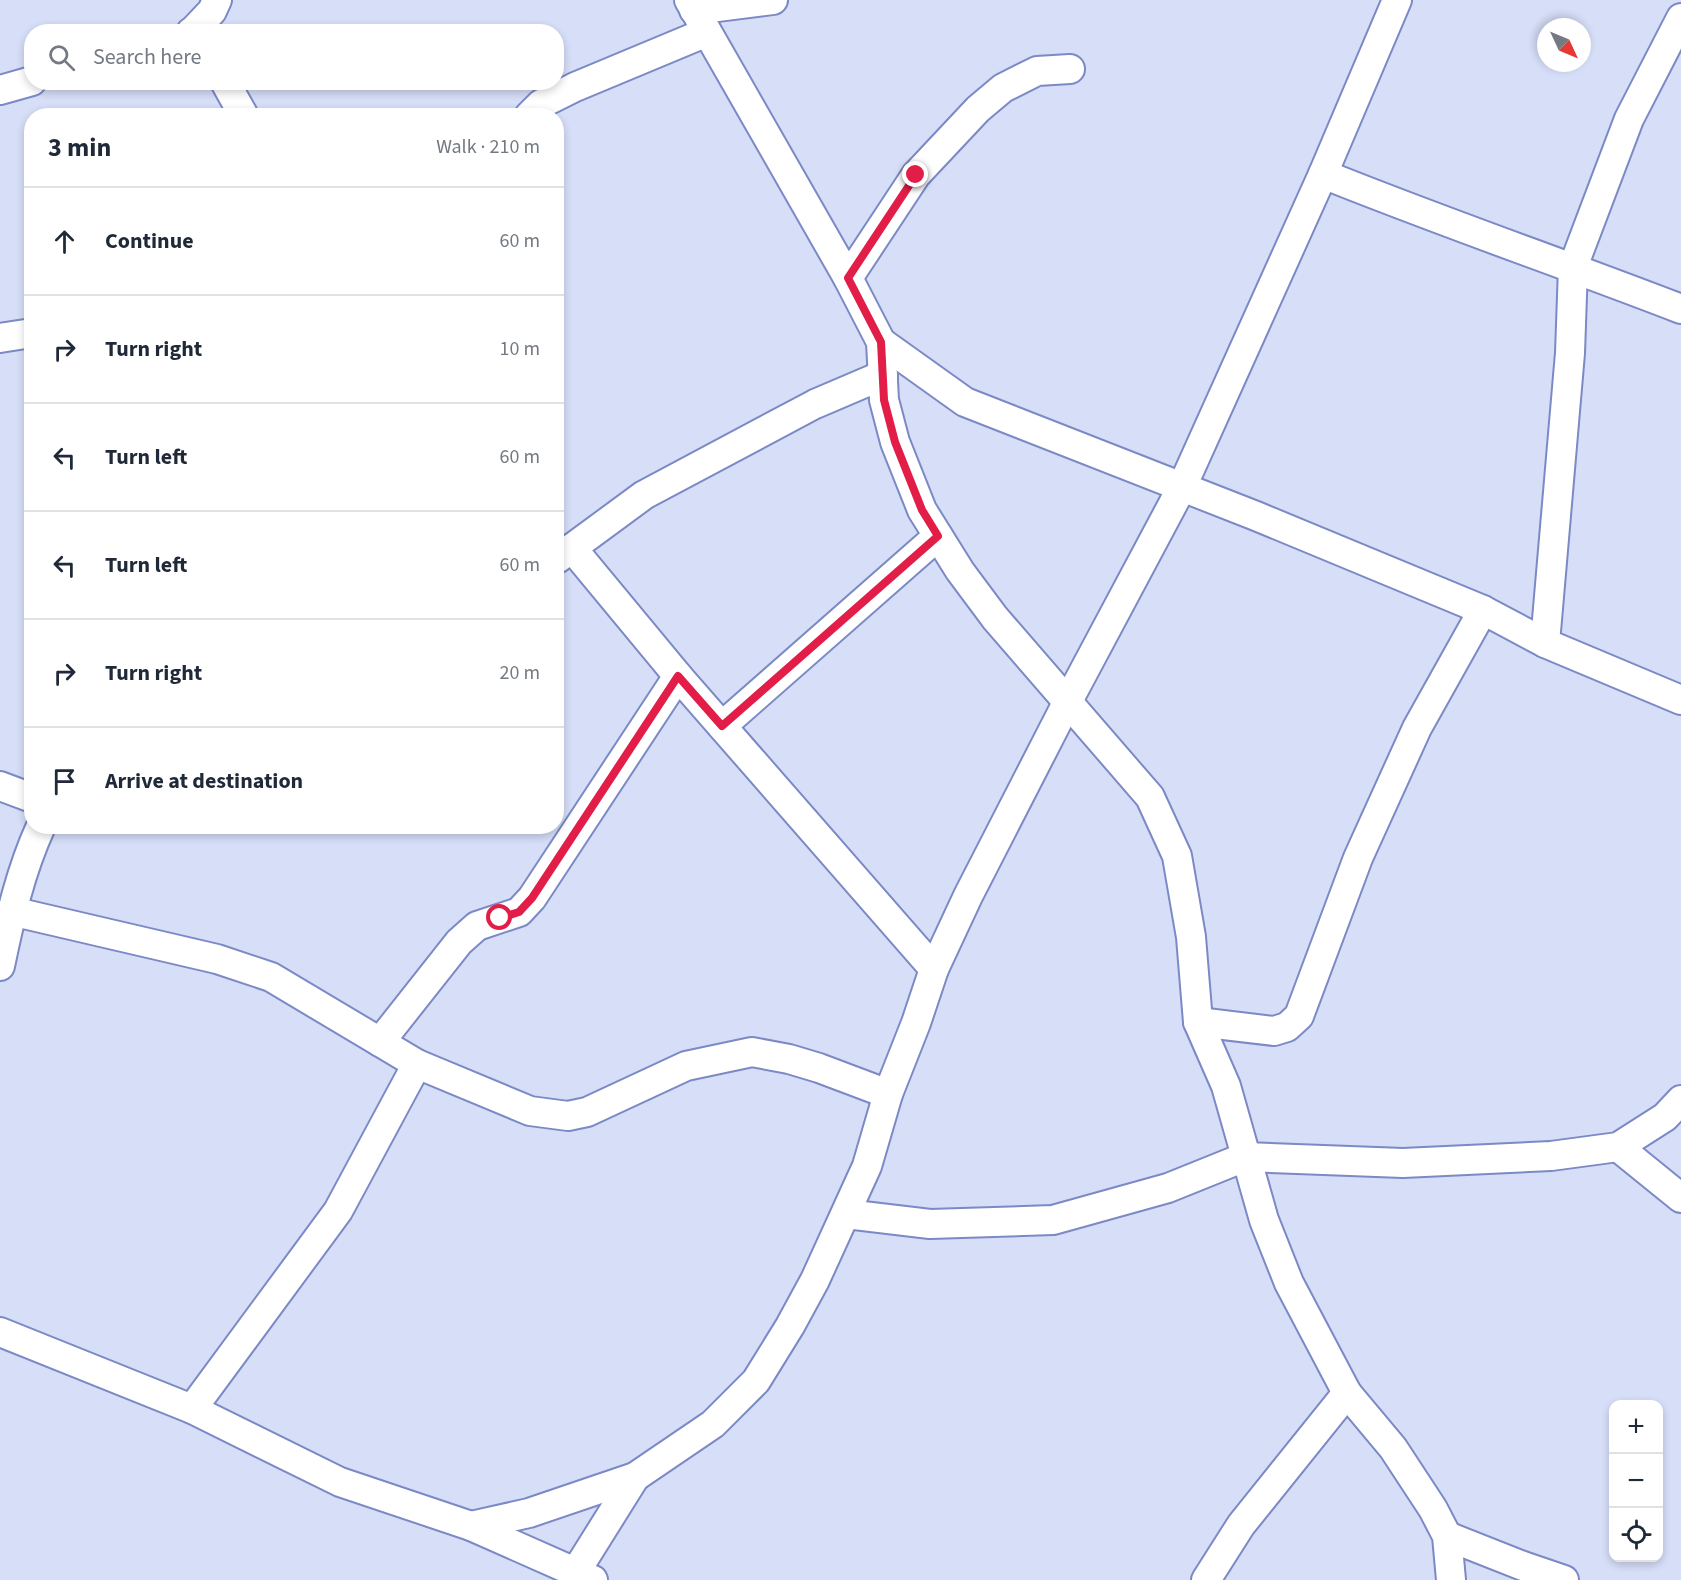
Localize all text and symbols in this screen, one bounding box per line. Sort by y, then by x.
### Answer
north arrow [1537,18,1591,72]
search box [24,24,564,90]
icon: search [45,41,78,74]
text: Search here [93,41,201,73]
text: 3 min [48,129,111,166]
text: Walk · 210 m [436,133,540,161]
route end [902,161,928,187]
icon: ahead [48,225,81,258]
text: Continue [105,225,194,257]
text: 60 m [500,227,540,255]
icon: right [48,333,81,366]
text: Turn right [105,333,202,365]
text: 10 m [500,335,540,363]
icon: left [48,441,81,474]
text: Turn left [105,441,187,473]
text: 60 m [500,443,540,471]
icon: left [48,549,81,582]
text: Turn left [105,549,187,581]
text: 60 m [500,551,540,579]
icon: right [48,657,81,690]
text: Turn right [105,657,202,689]
text: 20 m [500,659,540,687]
icon: arrive [48,765,81,798]
text: Arrive at destination [105,765,303,797]
route start [486,904,512,930]
map controls [1609,1400,1663,1562]
button: + [1609,1400,1663,1454]
button: − [1609,1454,1663,1508]
button: locate [1609,1508,1663,1562]

